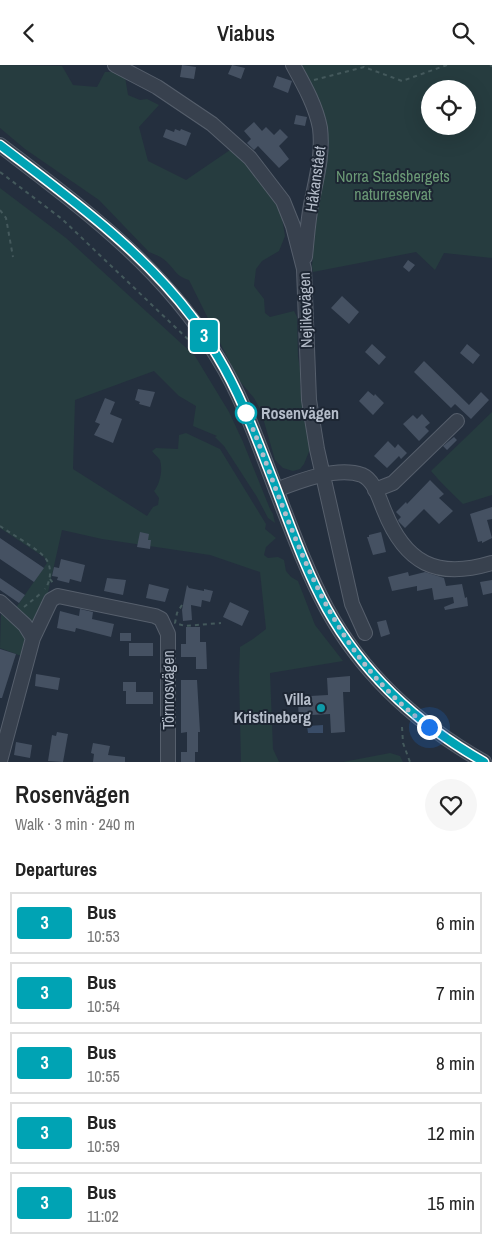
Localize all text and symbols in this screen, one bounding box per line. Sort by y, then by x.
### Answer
text: Viabus [217,18,275,48]
icon: back [15,19,43,47]
icon: search [449,19,477,47]
map controls [421,80,476,135]
button: locate [421,80,476,135]
street label: Håkanstået [299,144,331,213]
park label: Norra Stadsbergets naturreservat [336,165,450,205]
street label: Nejlikevägen [293,272,317,348]
line badge: 3 [188,320,220,352]
text: 3 [200,323,208,348]
marker: Rosenvägen [235,402,257,424]
place label: Rosenvägen [261,402,339,424]
street label: Törnrosvägen [157,650,179,730]
place label: Villa Kristineberg [234,688,312,728]
marker: Villa Kristineberg [315,702,327,714]
your location [417,715,442,740]
text: Rosenvägen [15,778,130,810]
button: heart [425,779,477,831]
text: Walk · 3 min · 240 m [15,813,135,835]
text: Departures [15,856,97,882]
text: Bus [87,899,116,925]
text: 3 [40,910,49,935]
text: 6 min [436,910,475,936]
text: 10:53 [87,925,120,947]
text: Bus [87,969,116,995]
text: 3 [40,980,49,1005]
text: 7 min [436,980,475,1006]
text: 10:54 [87,995,120,1017]
text: Bus [87,1039,116,1065]
text: 3 [40,1050,49,1075]
text: 8 min [436,1050,475,1076]
text: 10:55 [87,1065,120,1087]
text: Bus [87,1109,116,1135]
text: 3 [40,1120,49,1145]
text: 12 min [427,1120,475,1146]
text: 10:59 [87,1135,120,1157]
text: Bus [87,1179,116,1205]
text: 3 [40,1190,49,1215]
text: 15 min [427,1190,475,1216]
text: 11:02 [87,1205,119,1227]

